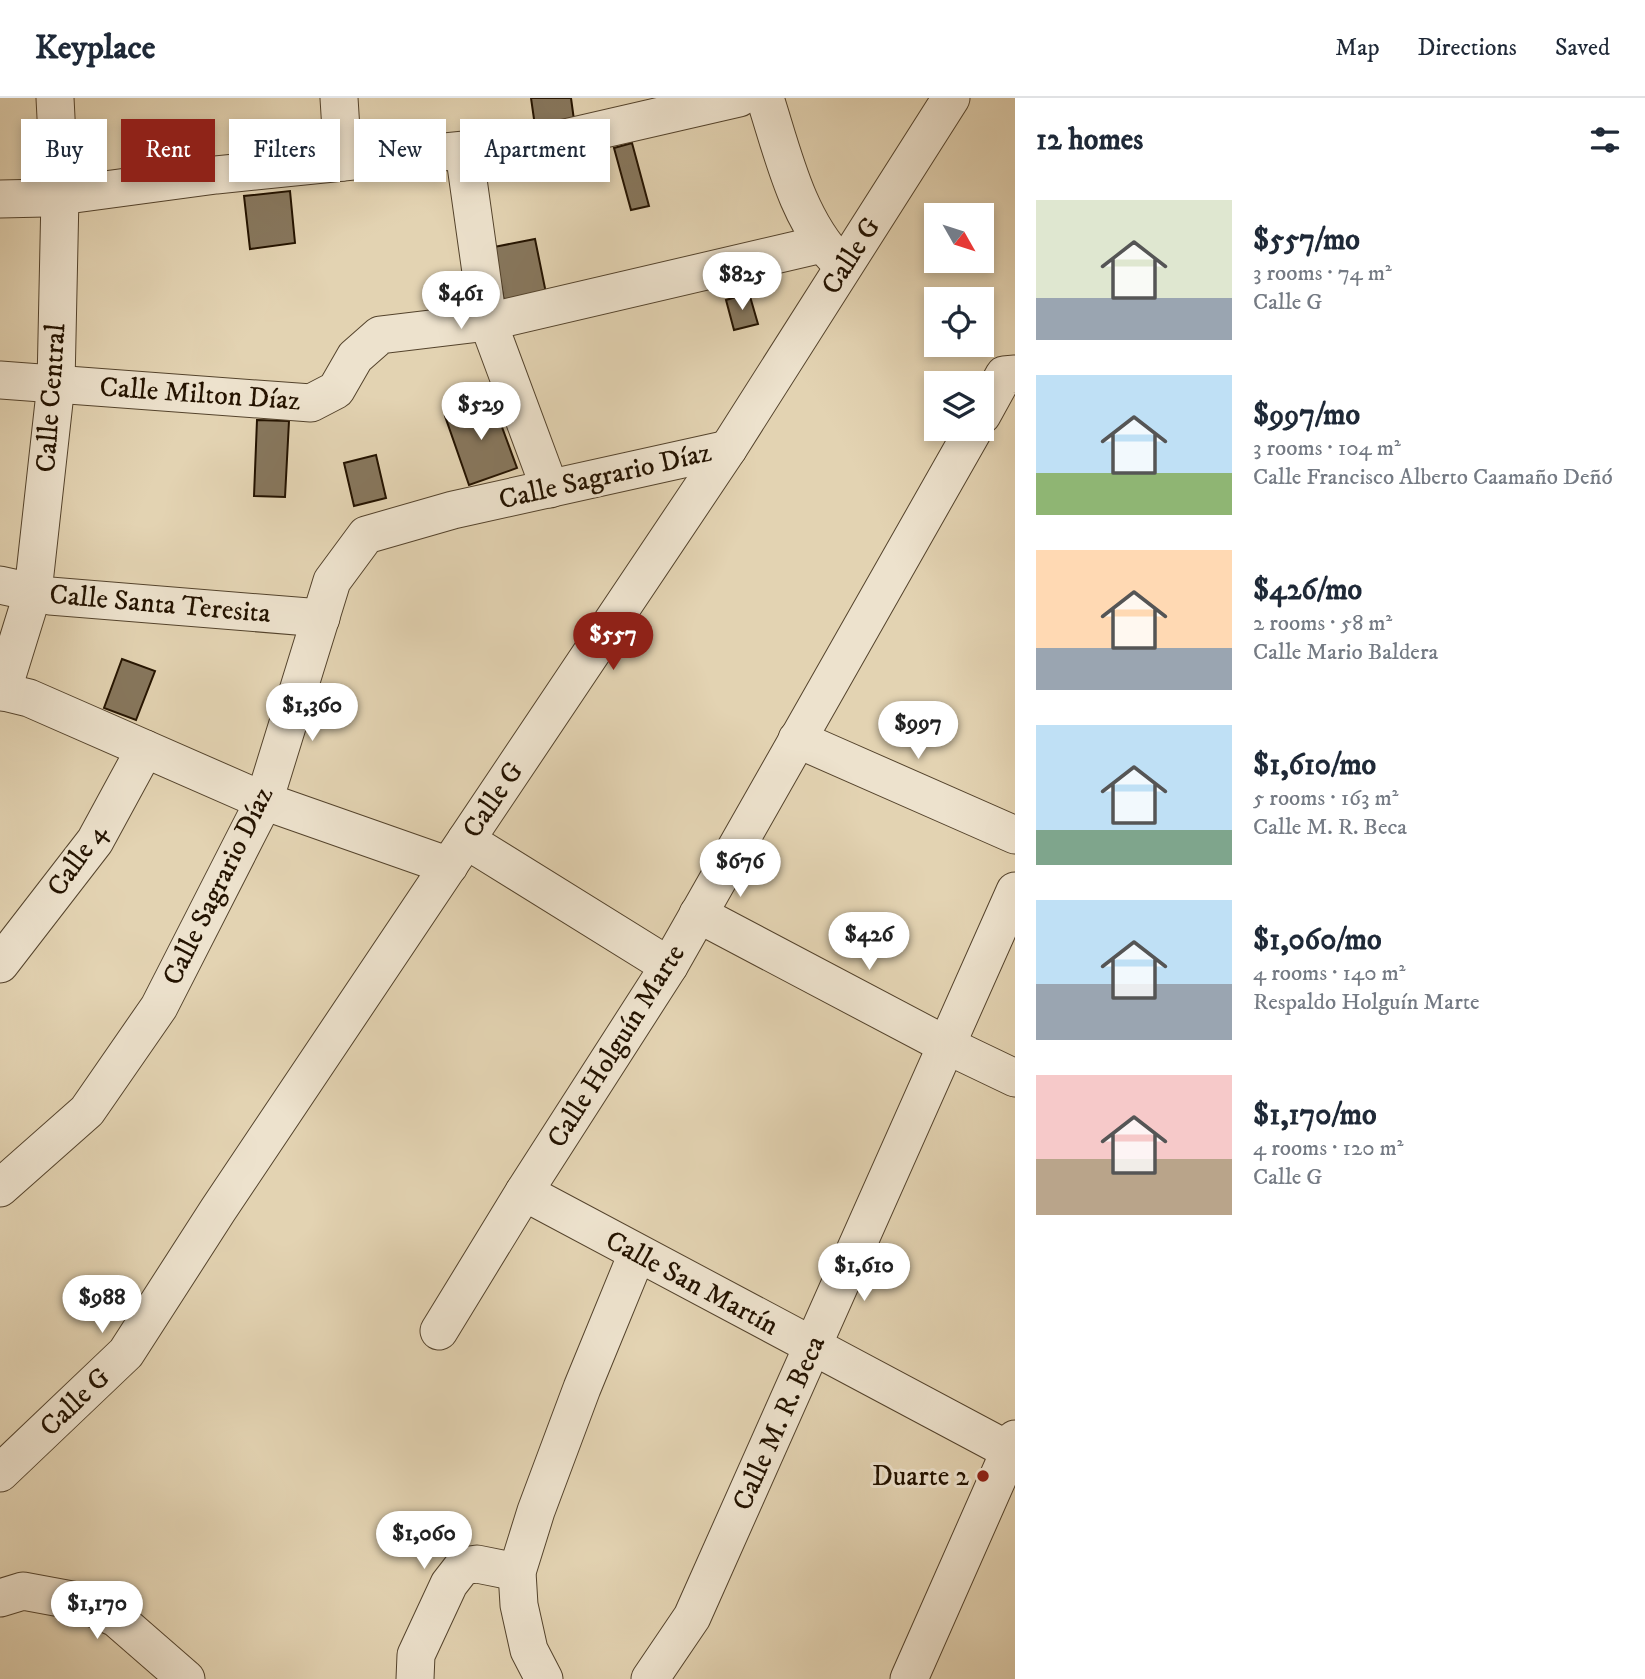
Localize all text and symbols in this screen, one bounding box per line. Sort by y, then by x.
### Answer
text: Keyplace [35,28,155,69]
text: Map [1335,33,1380,63]
text: Directions [1418,33,1517,63]
text: Saved [1555,33,1610,63]
chip: Buy [21,119,107,182]
chip: Rent [121,119,215,182]
chip: Filters [229,119,340,182]
chip: New [354,119,446,182]
chip: Apartment [460,119,610,182]
icon: filters [1586,121,1624,159]
text: 12 homes [1036,122,1143,159]
north arrow [924,203,994,273]
map controls [924,203,994,441]
street label: Calle G [814,211,888,301]
text: $557/mo [1253,222,1360,259]
icon: home [1092,228,1176,312]
pin: $825 [701,252,783,312]
text: 3 rooms · 74 m² [1253,259,1392,288]
text: $825 [719,260,765,289]
pin: $461 [420,272,502,331]
text: $461 [438,279,484,308]
button: locate [924,287,994,357]
text: Calle G [1253,288,1322,317]
street label: Calle Central [28,322,74,474]
street label: Calle Milton Díaz [98,370,302,418]
button: layers [924,371,994,441]
pin: $529 [440,382,522,442]
text: $529 [458,390,504,419]
text: $997/mo [1253,397,1360,434]
icon: home [1092,403,1176,487]
text: 3 rooms · 104 m² [1253,434,1401,463]
street label: Calle Sagrario Díaz [495,435,715,517]
text: Calle Francisco Alberto Caamaño Deñó [1253,463,1613,492]
text: $426/mo [1253,572,1362,609]
street label: Calle Santa Teresita [48,577,272,631]
icon: home [1092,578,1176,662]
text: 2 rooms · 58 m² [1253,609,1392,638]
pin: $557 [572,612,654,672]
text: $557 [589,620,637,649]
text: Calle Mario Baldera [1253,638,1438,667]
pin: $1,360 [255,684,369,743]
text: $1,360 [282,691,342,720]
pin: $997 [877,702,959,761]
text: $997 [894,709,942,738]
text: $1,610/mo [1253,747,1376,784]
icon: home [1092,753,1176,837]
street label: Calle G [455,755,531,845]
street label: Calle Sagrario Díaz [155,781,281,991]
text: 5 rooms · 163 m² [1253,784,1399,813]
text: Calle M. R. Beca [1253,813,1407,842]
street label: Calle 4 [39,816,115,903]
pin: $676 [699,840,781,899]
text: $676 [716,847,764,876]
pin: $426 [828,912,910,972]
text: $426 [844,920,894,949]
text: $1,060/mo [1253,922,1382,959]
icon: home [1092,928,1176,1012]
street label: Calle Holguín Marte [539,938,693,1154]
text: 4 rooms · 140 m² [1253,959,1406,988]
text: Respaldo Holguín Marte [1253,988,1480,1017]
text: $1,170/mo [1253,1097,1377,1134]
icon: home [1092,1103,1176,1187]
text: 4 rooms · 120 m² [1253,1134,1404,1163]
text: Calle G [1253,1163,1322,1192]
street label: Calle San Martín [600,1223,785,1343]
pin: $1,610 [807,1244,921,1303]
text: $1,610 [834,1251,894,1280]
pin: $988 [61,1276,143,1335]
text: $988 [78,1283,126,1312]
street label: Calle M. R. Beca [725,1330,833,1516]
street label: Calle G [32,1360,118,1444]
place label: Duarte 2 [872,1459,969,1494]
marker: Duarte 2 [975,1468,991,1484]
pin: $1,060 [367,1512,481,1571]
text: $1,060 [392,1519,456,1548]
pin: $1,170 [40,1582,154,1641]
text: $1,170 [67,1589,127,1618]

